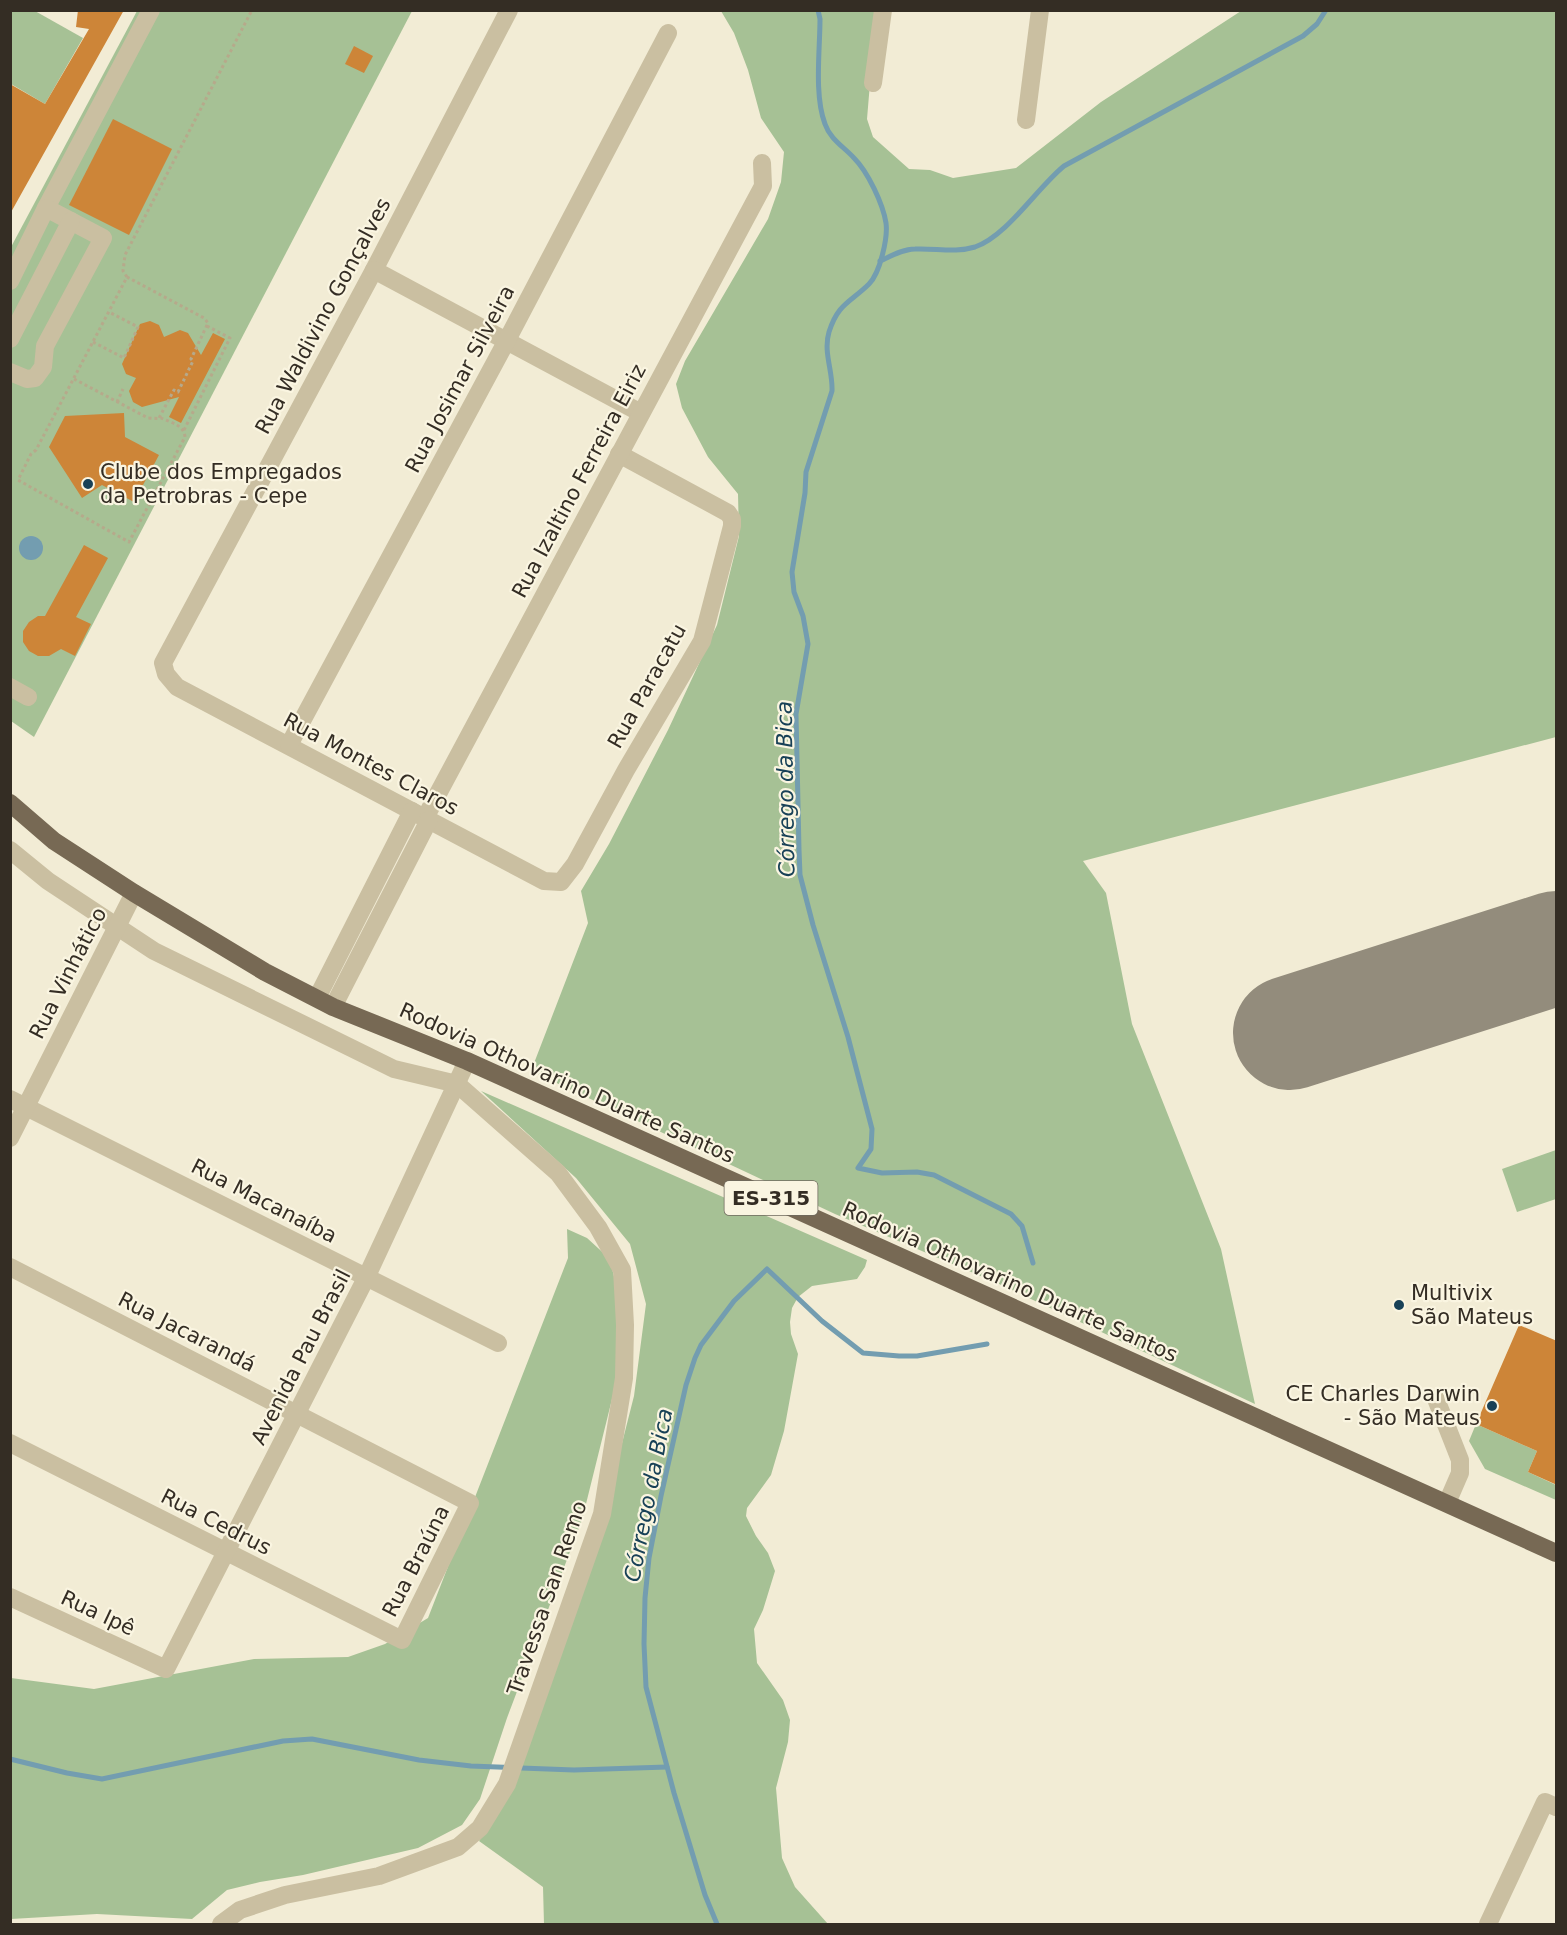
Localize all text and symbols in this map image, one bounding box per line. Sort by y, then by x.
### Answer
street label: Rua Waldivino Gonçalves [250,194,396,438]
street label: Rua Josimar Silveira [400,281,520,477]
street label: Rua Izaltino Ferreira Eiriz [507,360,651,602]
place label: Clube dos Empregados da Petrobras - Cepe [100,460,342,508]
marker: Clube dos Empregados da Petrobras - Cepe [81,477,95,491]
street label: Rua Paracatu [603,620,691,752]
water label: Córrego da Bica [771,701,800,877]
street label: Rua Montes Claros [279,708,463,820]
street label: Rua Vinhático [25,903,111,1043]
street label: Rodovia Othovarino Duarte Santos [396,998,738,1168]
street label: Rua Macanaíba [187,1154,341,1248]
road number: ES-315 [724,1181,818,1215]
street label: Rodovia Othovarino Duarte Santos [839,1197,1181,1367]
street label: Avenida Pau Brasil [246,1265,356,1449]
place label: Multivix São Mateus [1411,1281,1533,1329]
street label: Rua Jacarandá [114,1287,260,1377]
marker: Multivix São Mateus [1392,1298,1406,1312]
place label: CE Charles Darwin - São Mateus [1286,1382,1480,1430]
marker: CE Charles Darwin - São Mateus [1485,1399,1499,1413]
water label: Córrego da Bica [619,1406,678,1584]
street label: Rua Cedrus [157,1484,275,1560]
street label: Travessa San Remo [502,1498,592,1699]
street label: Rua Braúna [378,1501,454,1621]
street label: Rua Ipê [57,1585,139,1641]

